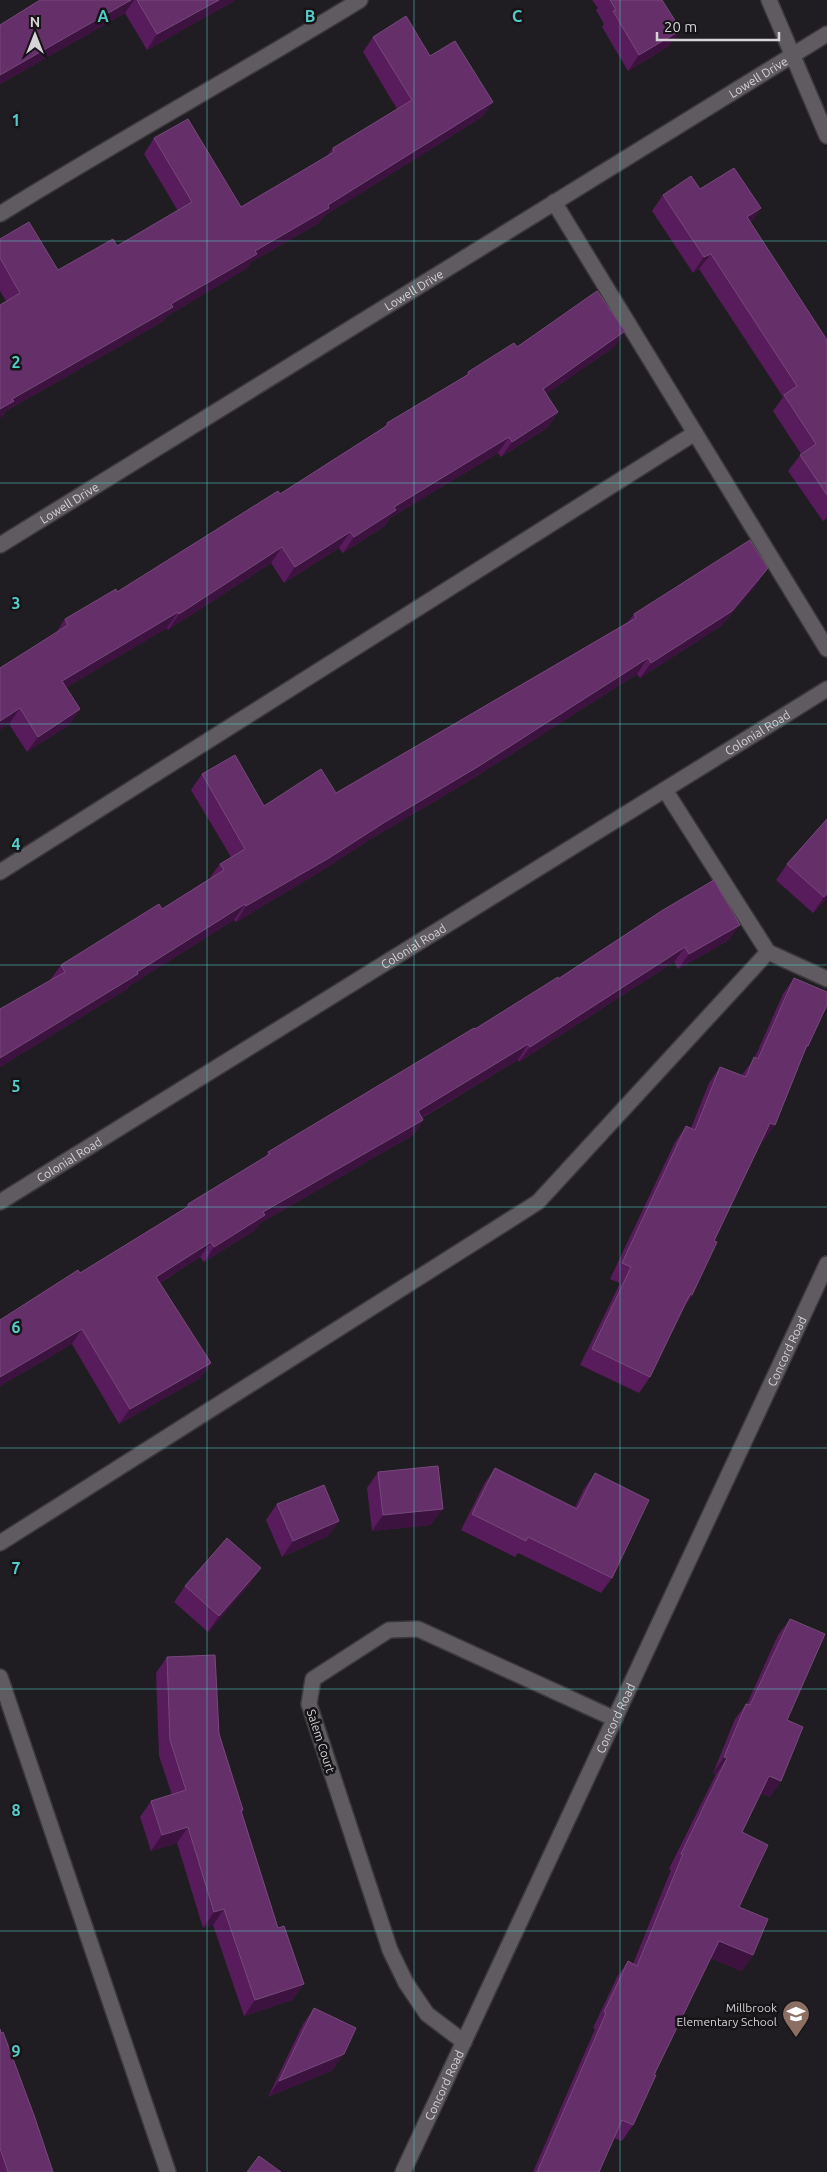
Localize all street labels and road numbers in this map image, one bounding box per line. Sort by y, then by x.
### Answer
street label: Lowell Drive [726,54,790,100]
street label: Lowell Drive [382,267,445,313]
street label: Lowell Drive [37,479,101,525]
street label: Colonial Road [722,707,792,757]
street label: Colonial Road [378,921,448,971]
street label: Colonial Road [34,1134,104,1184]
street label: Concord Road [764,1314,808,1388]
street label: Concord Road [593,1681,637,1755]
street label: Salem Court [305,1708,337,1775]
street label: Concord Road [422,2048,466,2122]

